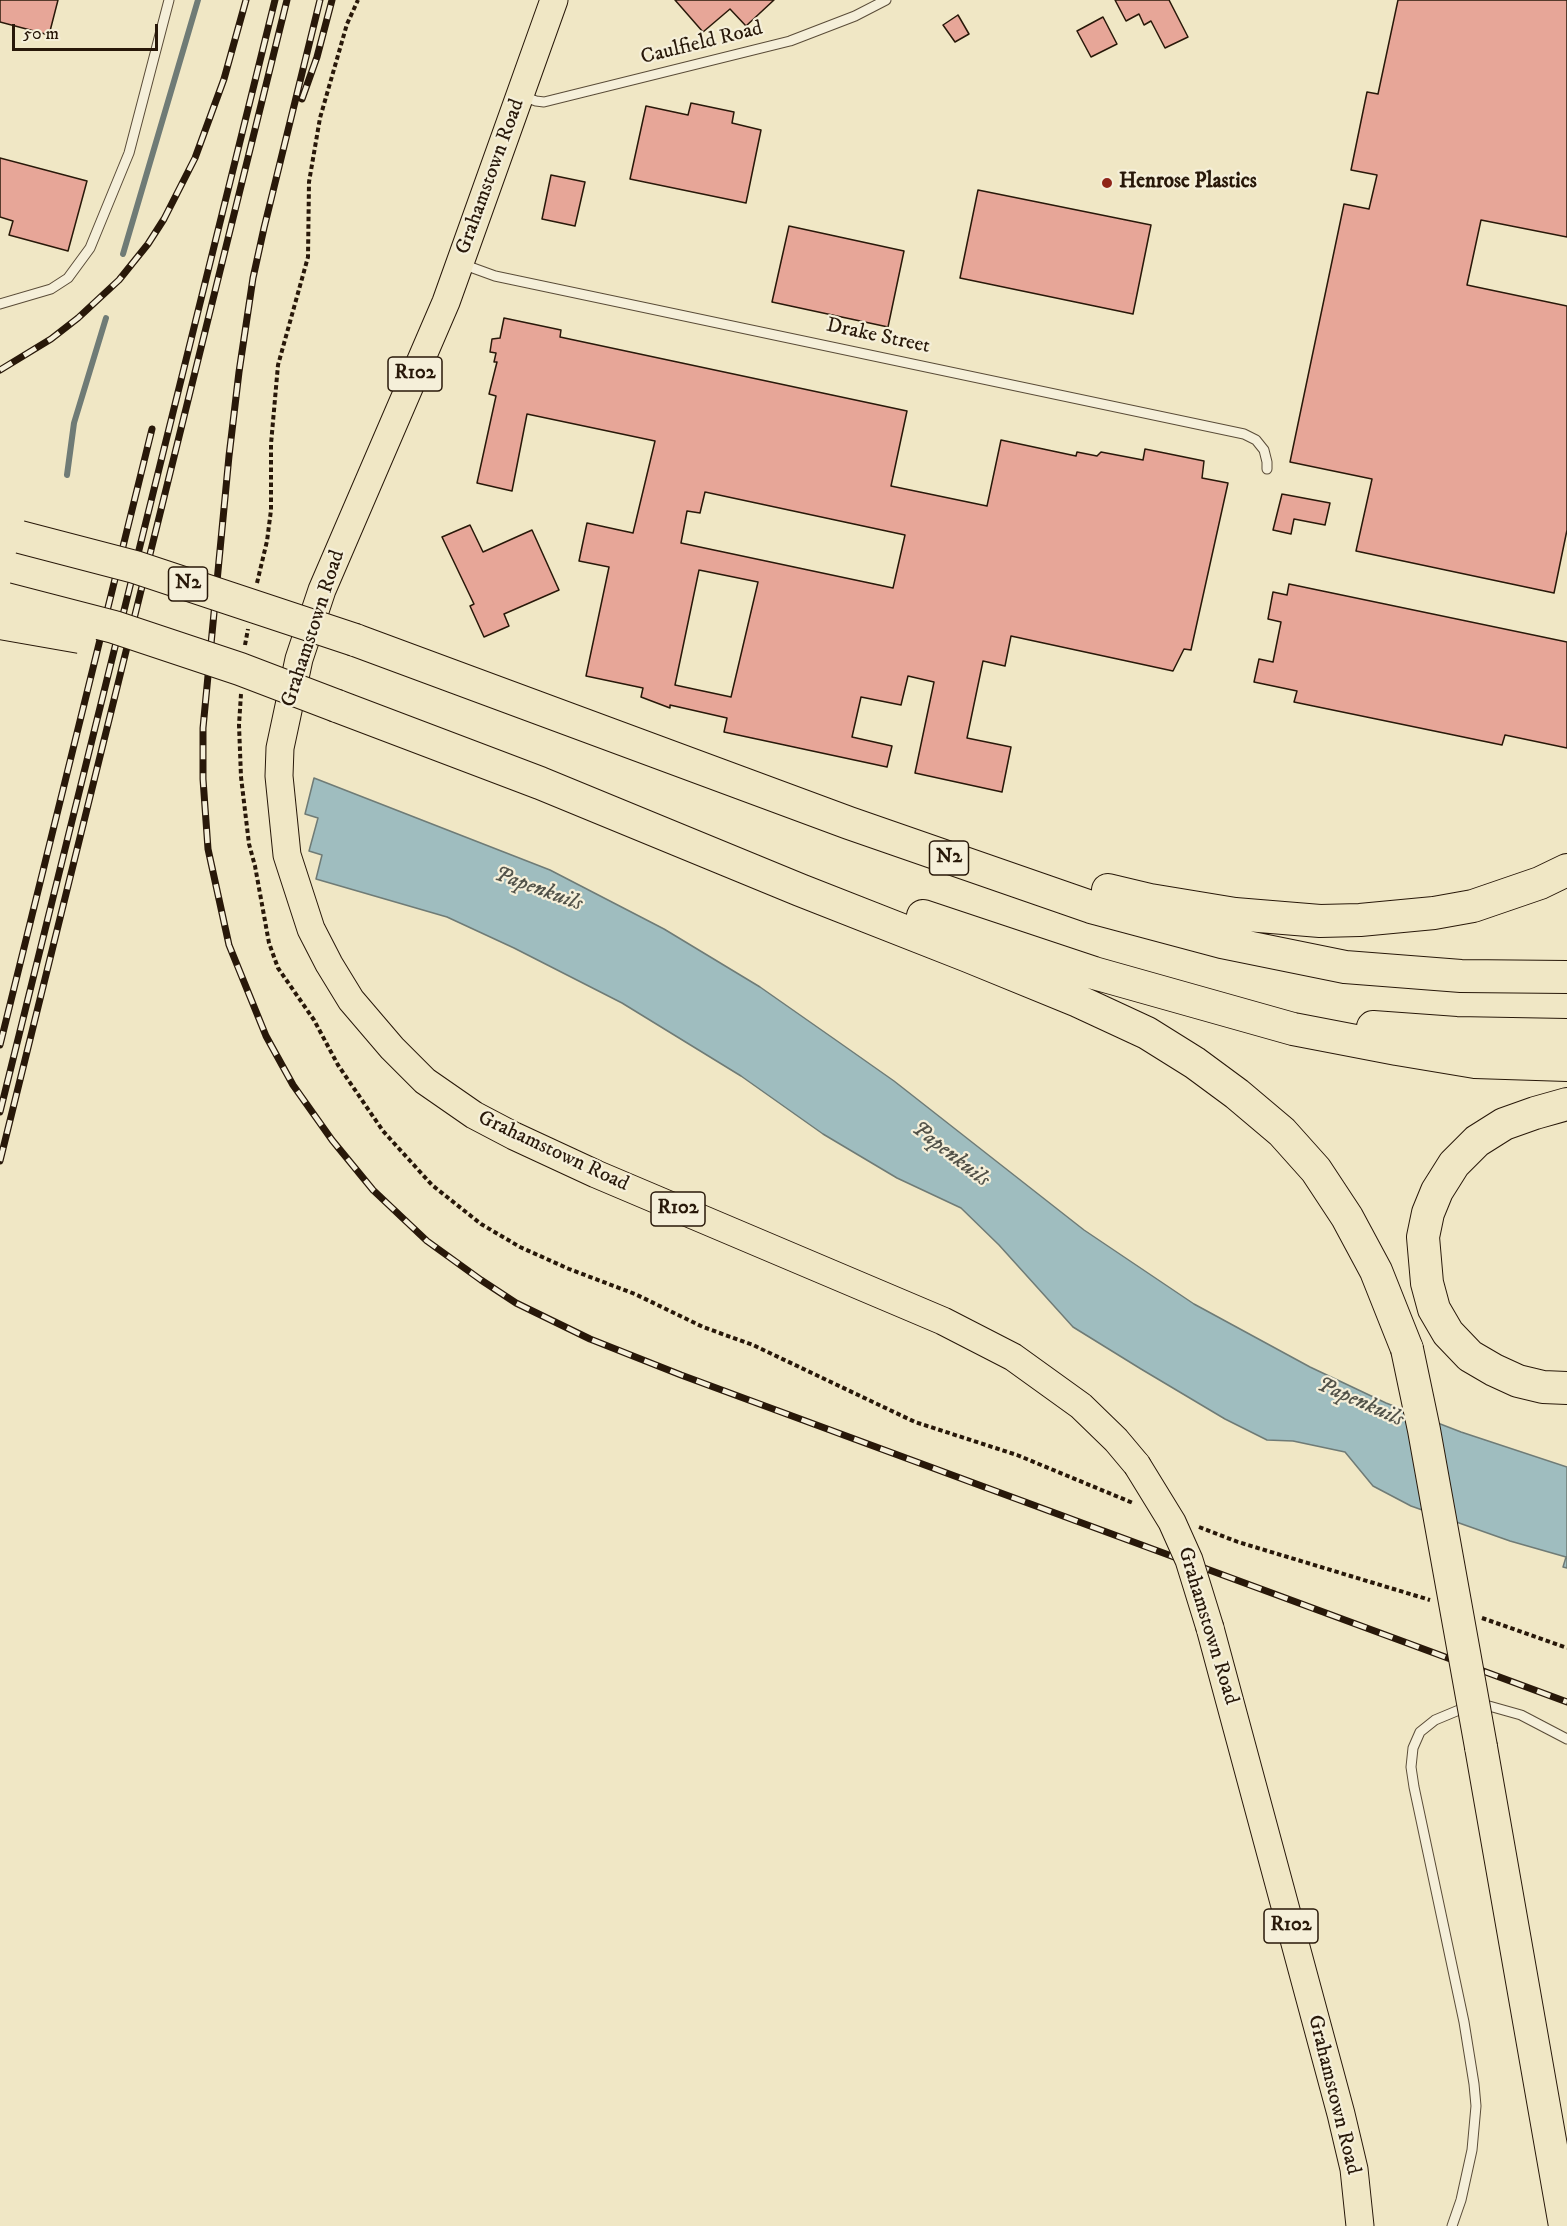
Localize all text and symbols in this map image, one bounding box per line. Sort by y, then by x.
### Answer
scale bar [15,12,160,50]
street label: Caulfield Road [638,17,766,71]
text: 50 m [23,23,59,45]
street label: Grahamstown Road [451,96,531,258]
place label: Henrose Plastics [1119,170,1257,196]
marker: Henrose Plastics [1100,176,1114,190]
street label: Drake Street [824,314,932,360]
road number: R102 [388,357,442,391]
street label: Grahamstown Road [277,547,351,711]
road number: N2 [168,567,207,601]
road number: N2 [930,841,968,875]
water label: Papenkuils [490,862,586,918]
street label: Grahamstown Road [474,1106,632,1198]
water label: Papenkuils [906,1116,994,1194]
road number: R102 [651,1192,705,1226]
water label: Papenkuils [1313,1372,1407,1434]
street label: Grahamstown Road [1171,1544,1243,1708]
road number: R102 [1264,1909,1318,1943]
street label: Grahamstown Road [1301,2013,1365,2177]

